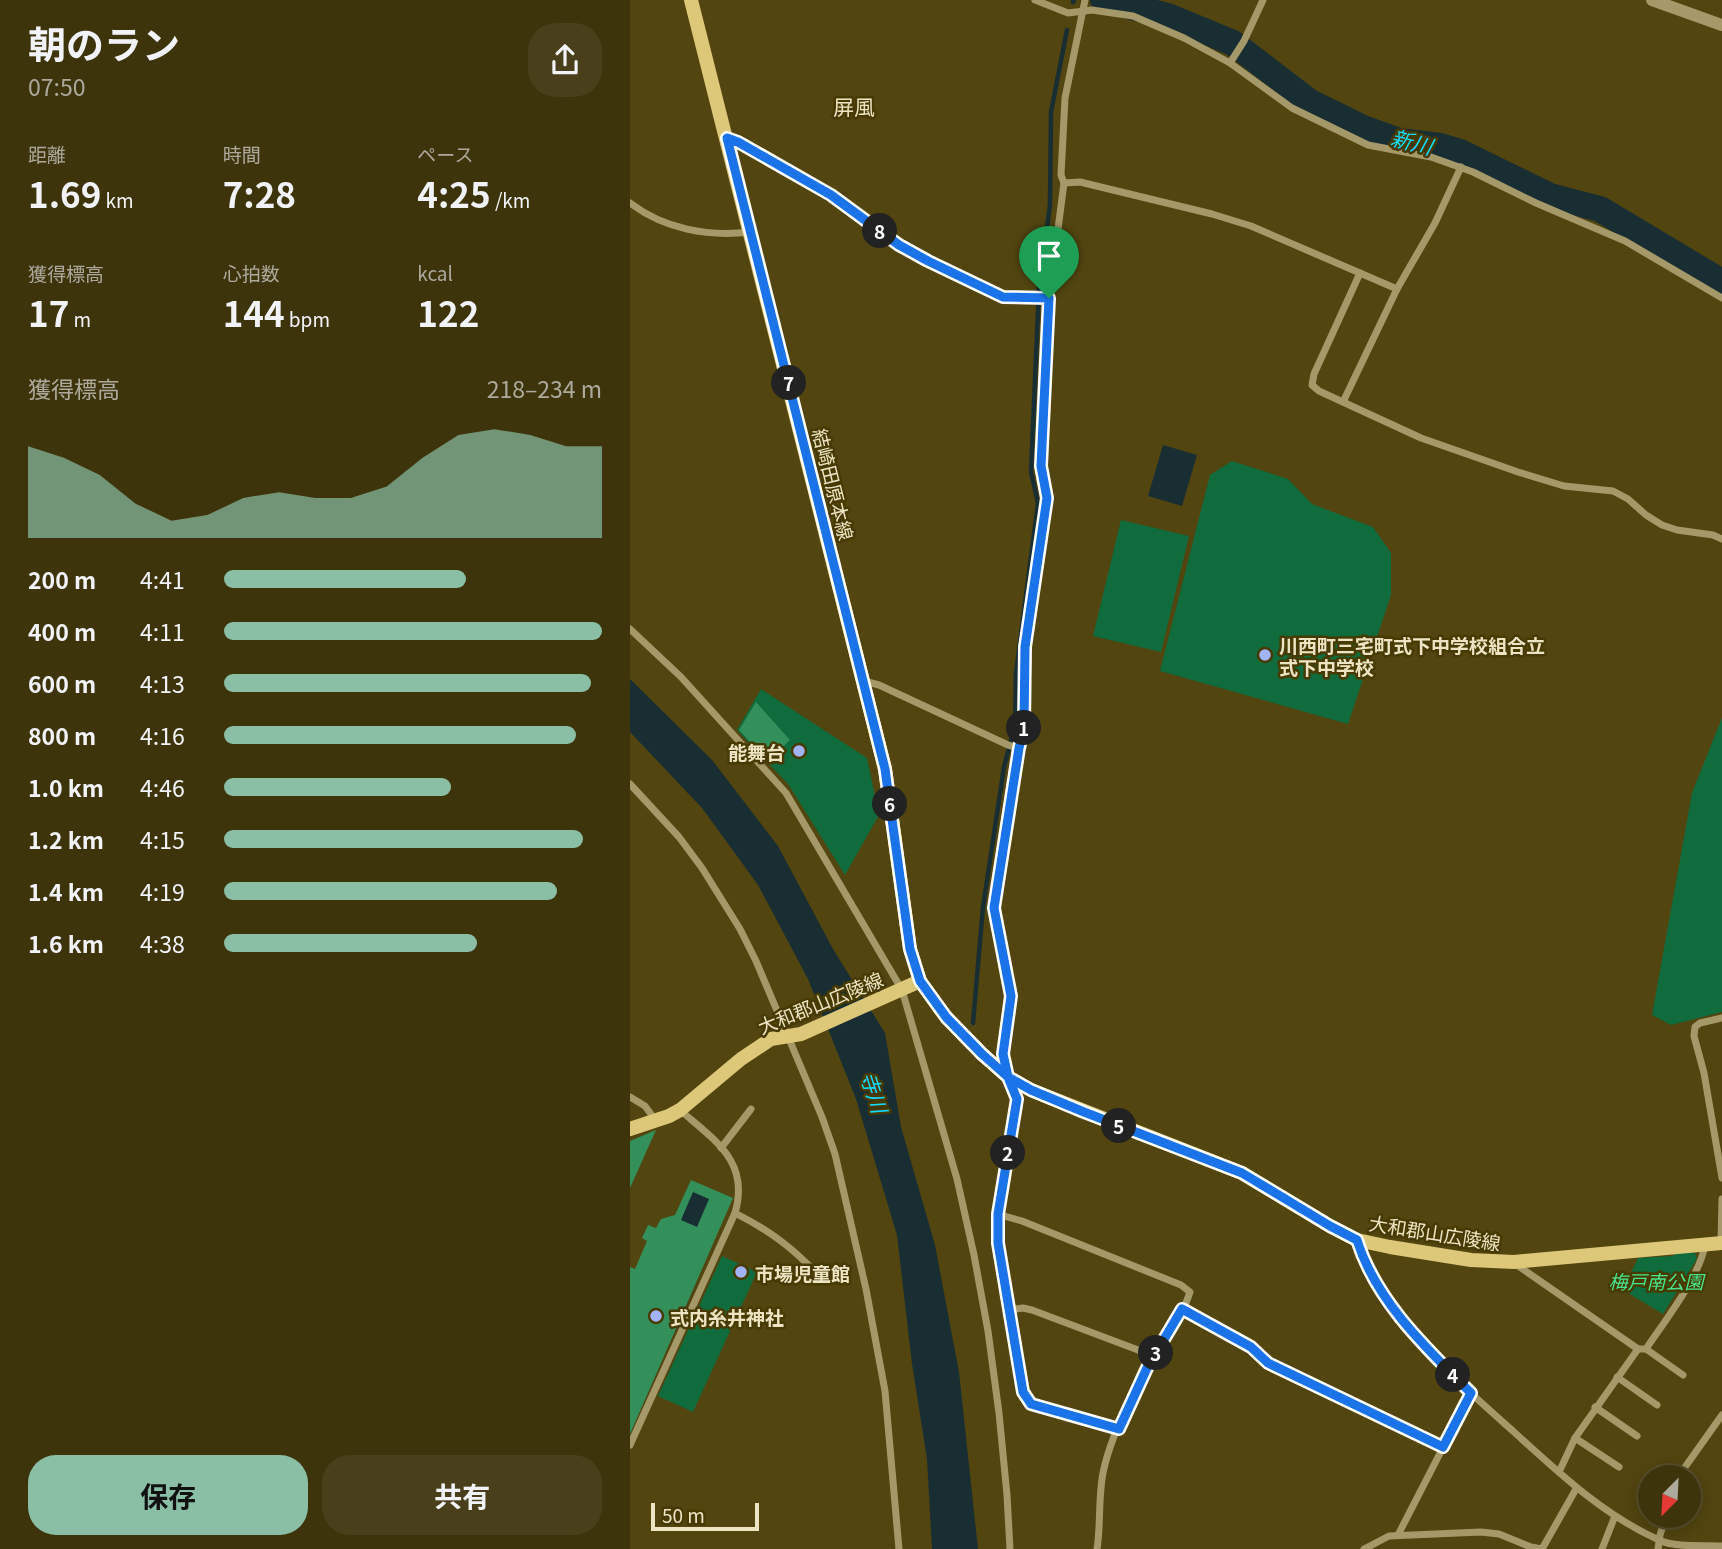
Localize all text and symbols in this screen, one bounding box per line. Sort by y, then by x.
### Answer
text: 朝のラン [28,15,180,70]
button: share [528,23,602,97]
text: 07:50 [28,69,85,103]
district label: 屏風 [833,91,875,121]
water label: 新川 [1388,121,1438,161]
text: 距離 [28,140,66,167]
text: 時間 [223,140,261,167]
text: ペース [417,140,473,167]
text: 1.69 [28,167,101,218]
text: 7:28 [223,167,296,218]
text: 4:25 [417,167,491,218]
text: km [101,186,134,213]
text: /km [491,186,530,213]
pin: 8 [862,214,898,248]
text: 8 [874,217,885,244]
pin [1019,226,1079,298]
icon: arrive [1030,237,1068,275]
text: 獲得標高 [28,259,104,286]
text: 心拍数 [223,259,280,286]
text: kcal [417,259,453,286]
text: 17 [28,286,69,337]
text: 144 [223,286,285,337]
text: 122 [417,286,479,337]
text: m [69,305,91,332]
text: bpm [285,305,330,332]
pin: 7 [772,366,806,400]
text: 7 [783,369,794,396]
text: 獲得標高 [28,371,120,405]
text: 218–234 m [487,371,602,405]
street label: 結崎田原本線 [807,425,861,543]
text: 200 m [28,562,96,596]
text: 4:41 [140,562,185,596]
text: 400 m [28,614,96,648]
text: 4:11 [140,614,185,648]
place label: 川西町三宅町式下中学校組合立 式下中学校 [1279,631,1545,680]
marker: 川西町三宅町式下中学校組合立 式下中学校 [1257,647,1273,663]
text: 600 m [28,666,96,700]
text: 4:13 [140,666,185,700]
pin: 1 [1006,710,1042,746]
text: 1 [1018,714,1029,741]
text: 800 m [28,718,96,752]
text: 4:16 [140,718,185,752]
place label: 能舞台 [728,738,785,765]
marker: 能舞台 [791,743,807,759]
text: 1.0 km [28,770,104,804]
text: 4:46 [140,770,185,804]
pin: 6 [873,786,908,822]
text: 6 [884,790,895,817]
text: 1.2 km [28,822,104,856]
text: 4:15 [140,822,185,856]
text: 1.4 km [28,874,104,908]
text: 4:19 [140,874,185,908]
text: 1.6 km [28,926,104,960]
text: 4:38 [140,926,185,960]
street label: 大和郡山広陵線 [753,965,887,1039]
water label: 寺川 [854,1067,896,1119]
pin: 5 [1102,1108,1136,1144]
text: 5 [1113,1112,1124,1139]
pin: 2 [990,1136,1026,1170]
text: 2 [1002,1139,1013,1166]
street label: 大和郡山広陵線 [1367,1208,1503,1256]
place label: 市場児童館 [755,1259,850,1286]
marker: 市場児童館 [733,1264,749,1280]
park label: 梅戸南公園 [1608,1267,1706,1294]
place label: 式内糸井神社 [670,1303,784,1330]
marker: 式内糸井神社 [648,1308,664,1324]
pin: 3 [1138,1336,1174,1370]
text: 3 [1150,1339,1161,1366]
pin: 4 [1436,1358,1470,1392]
text: 4 [1447,1361,1458,1388]
button: 保存 [28,1455,308,1535]
button: 共有 [322,1455,602,1535]
north arrow [1638,1465,1701,1528]
map controls [1638,1465,1701,1528]
scale bar [651,1500,760,1532]
text: 50 m [662,1501,705,1528]

